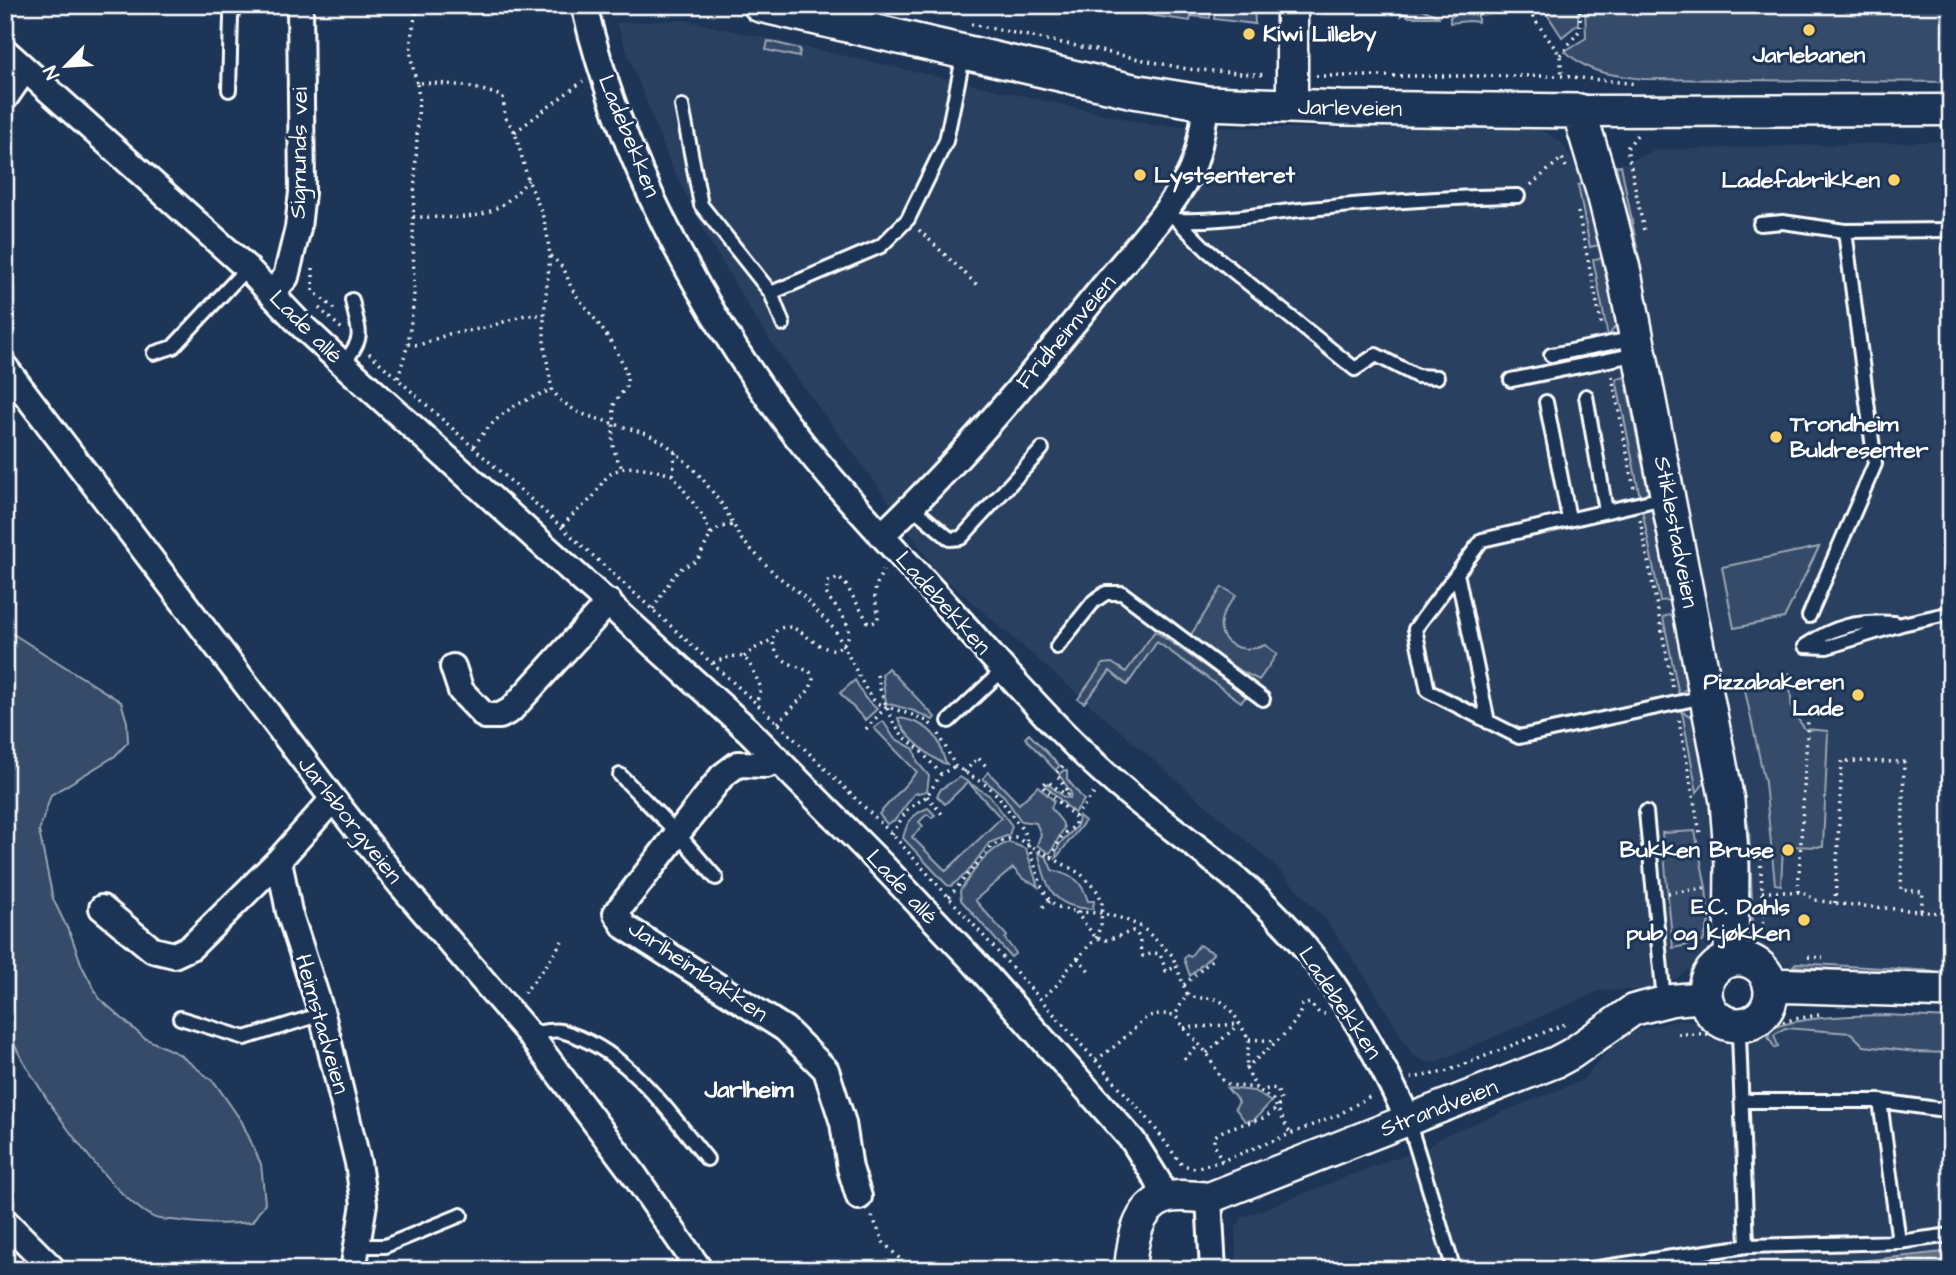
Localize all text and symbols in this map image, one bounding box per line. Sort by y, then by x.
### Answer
place label: Kiwi Lilleby [1263,18,1377,52]
marker: Jarlebanen [1801,22,1817,38]
marker: Kiwi Lilleby [1241,26,1257,42]
north arrow [32,32,102,102]
place label: Jarlebanen [1752,39,1866,71]
text: N [37,61,67,84]
street label: Ladebekken [590,70,668,202]
street label: Sigmunds vei [282,86,317,219]
street label: Jarleveien [1298,91,1402,125]
place label: Lystsenteret [1154,159,1296,193]
place label: Ladefabrikken [1721,164,1880,196]
marker: Lystsenteret [1132,167,1148,183]
marker: Ladefabrikken [1886,172,1902,188]
street label: Fridheimveien [1008,268,1124,396]
street label: Lade allé [262,283,350,371]
place label: Trondheim Buldresenter [1789,408,1929,466]
marker: Trondheim Buldresenter [1768,429,1784,445]
street label: Stiklestadveien [1646,453,1706,611]
street label: Ladebekken [888,544,998,662]
place label: Pizzabakeren Lade [1704,666,1845,724]
marker: Pizzabakeren Lade [1850,687,1866,703]
street label: Jarlsborgveien [289,749,410,891]
place label: Bukken Bruse [1620,834,1775,866]
street label: Lade allé [859,842,945,932]
marker: Bukken Bruse [1780,842,1796,858]
place label: E.C. Dahls pub og kjøkken [1626,891,1790,950]
street label: Jarlheimbakken [622,912,774,1030]
marker: E.C. Dahls pub og kjøkken [1796,912,1812,928]
street label: Ladebekken [1291,940,1389,1066]
street label: Heimstadveien [287,950,357,1098]
street label: Strandveien [1376,1071,1502,1145]
district label: Jarlheim [703,1073,794,1107]

